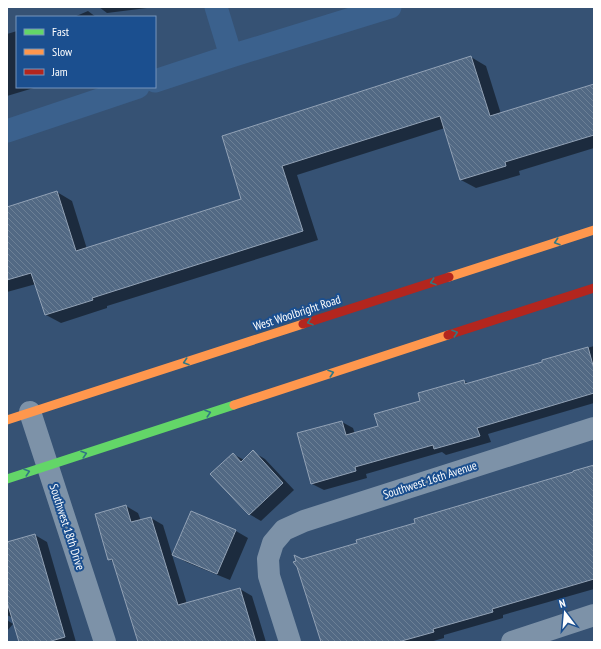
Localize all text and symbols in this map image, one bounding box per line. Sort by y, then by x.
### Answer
legend [16,16,156,88]
text: Fast [52,24,70,39]
text: Slow [52,44,73,59]
text: Jam [51,64,68,79]
one-way arrow [554,237,561,246]
one-way arrow [430,277,437,286]
street label: West Woolbright Road [251,291,342,334]
one-way arrow [306,317,313,326]
one-way arrow [451,330,458,338]
one-way arrow [183,357,190,366]
one-way arrow [328,370,335,378]
one-way arrow [204,410,211,418]
one-way arrow [80,450,87,458]
street label: Southwest 16th Avenue [381,457,479,502]
one-way arrow [23,468,30,477]
street label: Southwest 18th Drive [46,482,88,572]
north arrow [545,593,585,633]
text: N [557,596,567,611]

